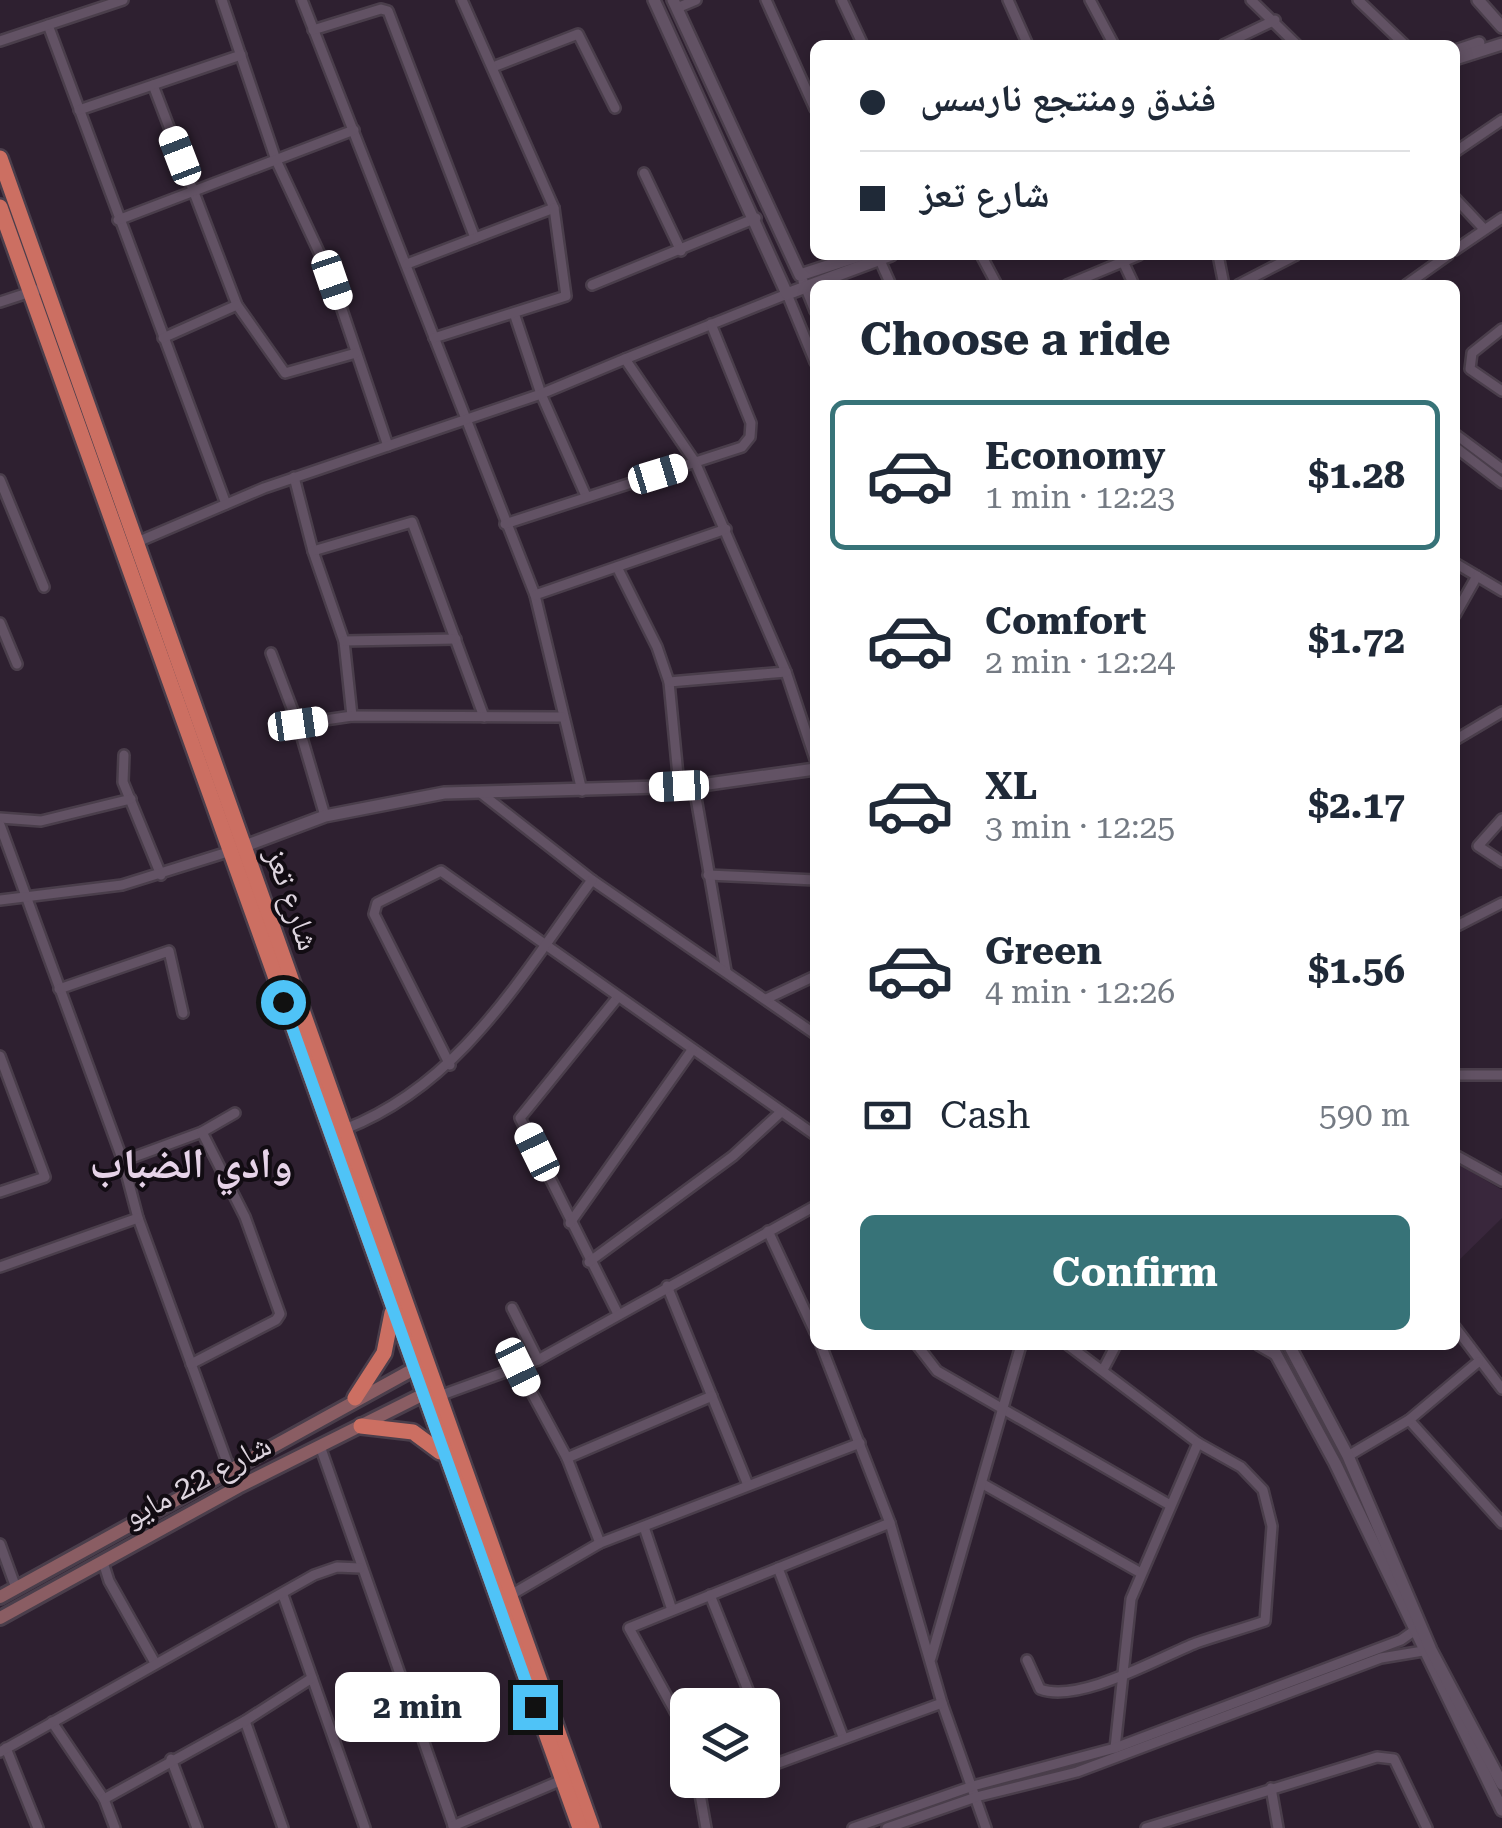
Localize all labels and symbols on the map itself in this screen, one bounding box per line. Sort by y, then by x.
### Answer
car [155,123,205,189]
car [308,247,356,313]
car [625,451,691,497]
car [266,705,330,743]
car [648,769,710,803]
street label: شارع تعز [256,842,328,956]
route start [261,980,306,1025]
car [510,1118,564,1186]
district label: وادي الضباب [89,1139,293,1196]
car [491,1333,545,1401]
street label: شارع 22 مايو [117,1425,278,1536]
callout: 2 min [335,1672,500,1742]
route end [513,1685,558,1730]

